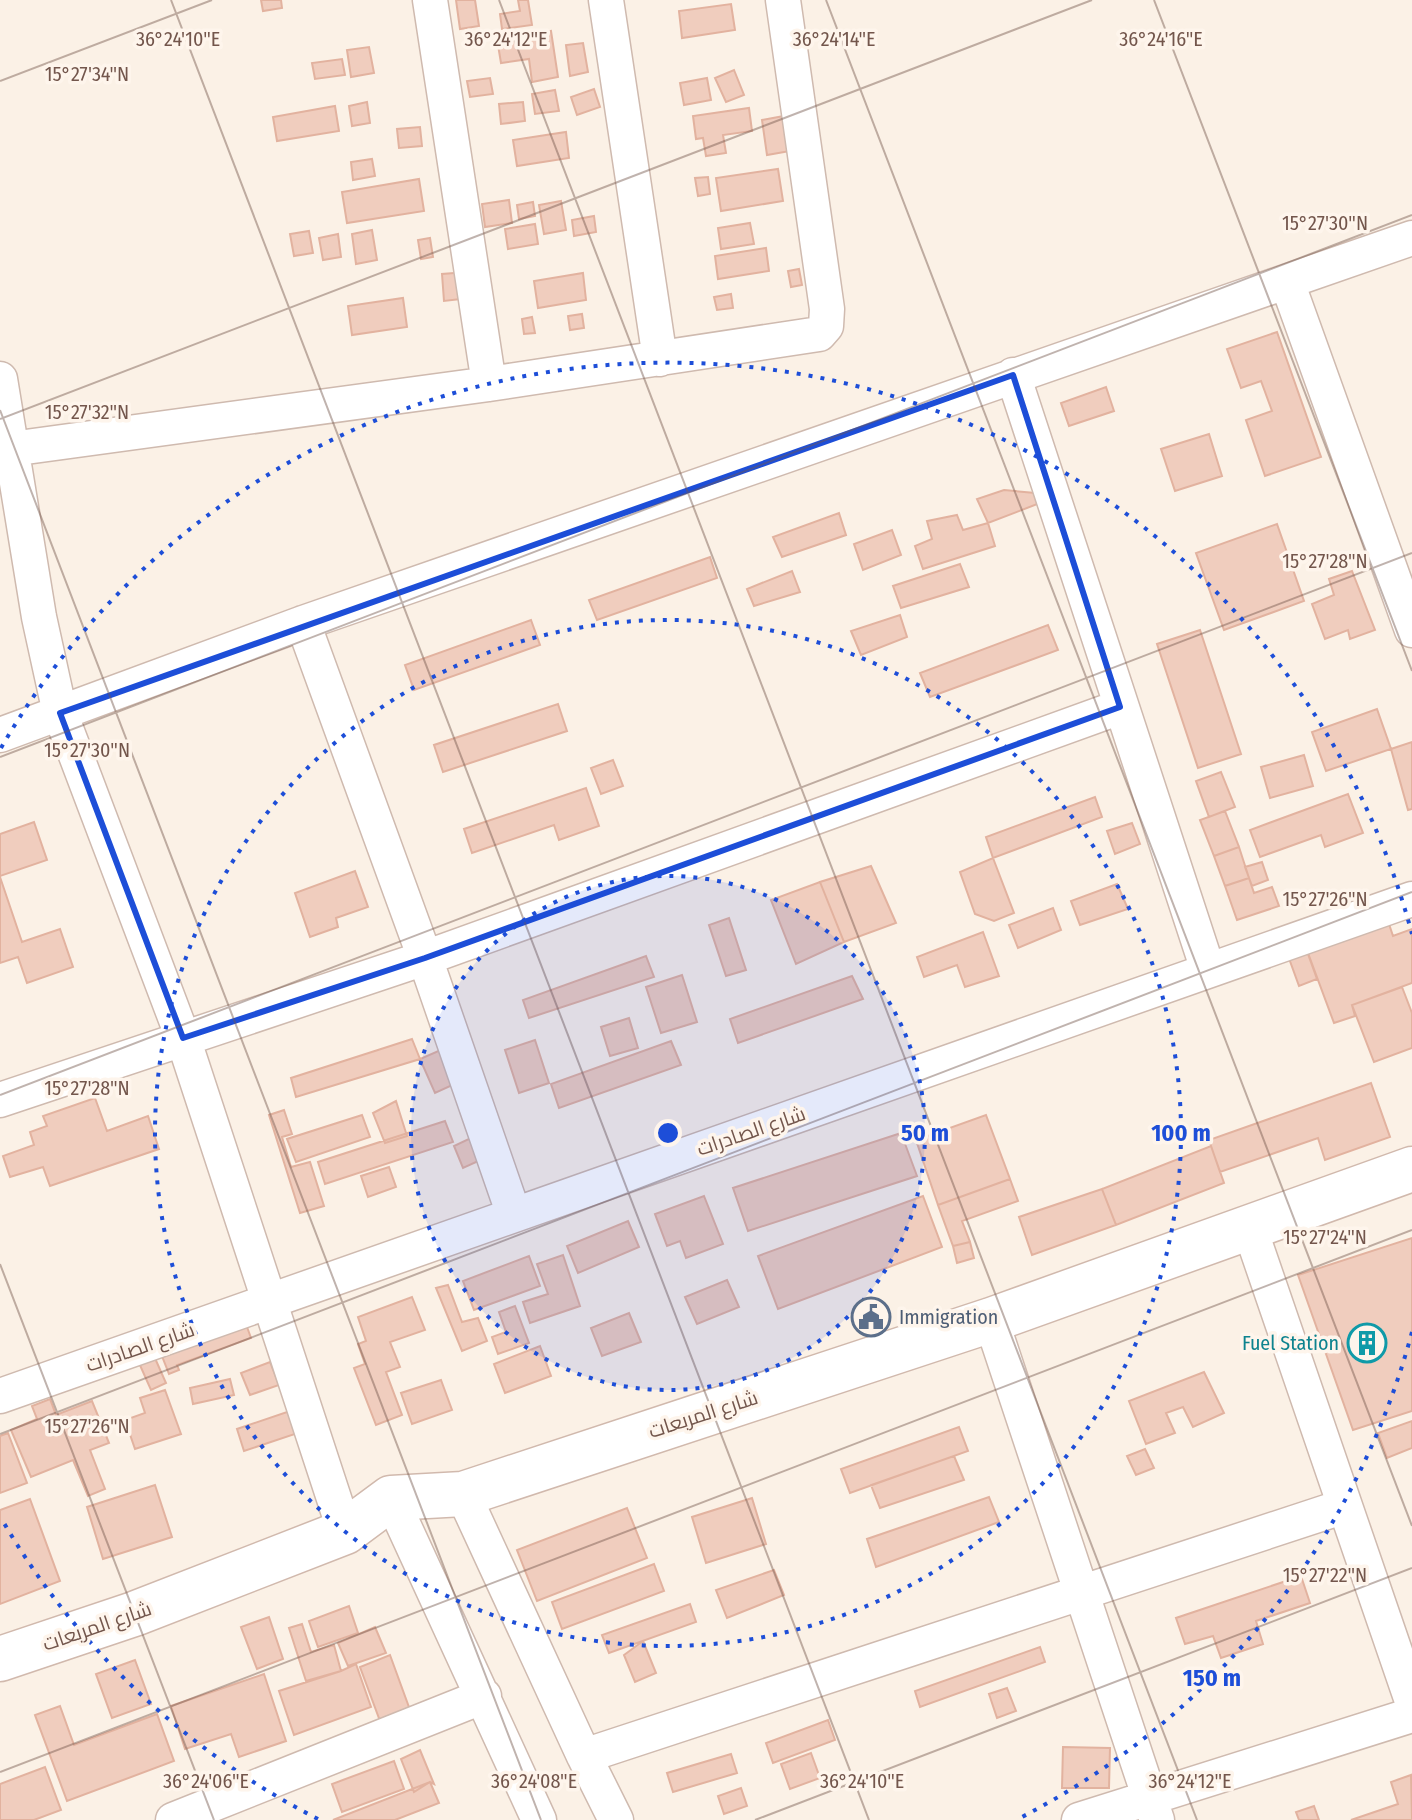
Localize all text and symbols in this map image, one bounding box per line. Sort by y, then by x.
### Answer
text: 36°24'10"E [136,27,220,51]
text: 36°24'12"E [465,27,547,51]
text: 36°24'14"E [793,27,875,51]
text: 36°24'16"E [1119,27,1203,51]
text: 15°27'34"N [45,62,129,86]
text: 15°27'30"N [1282,211,1368,235]
text: 15°27'32"N [45,400,129,424]
text: 15°27'28"N [1282,549,1368,573]
text: 15°27'30"N [44,738,130,762]
text: 15°27'26"N [1282,887,1368,911]
text: 15°27'28"N [44,1076,130,1100]
street label: شارع الصادرات [693,1101,809,1163]
centre of rings [654,1119,682,1147]
text: 50 m [901,1119,949,1147]
text: 100 m [1151,1119,1211,1147]
text: 15°27'24"N [1283,1225,1367,1249]
public building icon: Immigration [850,1296,892,1338]
place label: Immigration [899,1305,998,1329]
street label: شارع الصادرات [82,1317,198,1379]
building icon: Fuel Station [1346,1322,1388,1364]
place label: Fuel Station [1242,1331,1339,1355]
street label: شارع المربعات [645,1385,761,1445]
text: 15°27'26"N [44,1414,130,1438]
text: 15°27'22"N [1283,1563,1367,1587]
street label: شارع المربعات [39,1596,155,1658]
text: 150 m [1183,1664,1241,1692]
text: 36°24'06"E [163,1769,249,1793]
text: 36°24'08"E [491,1769,577,1793]
text: 36°24'10"E [820,1769,904,1793]
text: 36°24'12"E [1149,1769,1231,1793]

